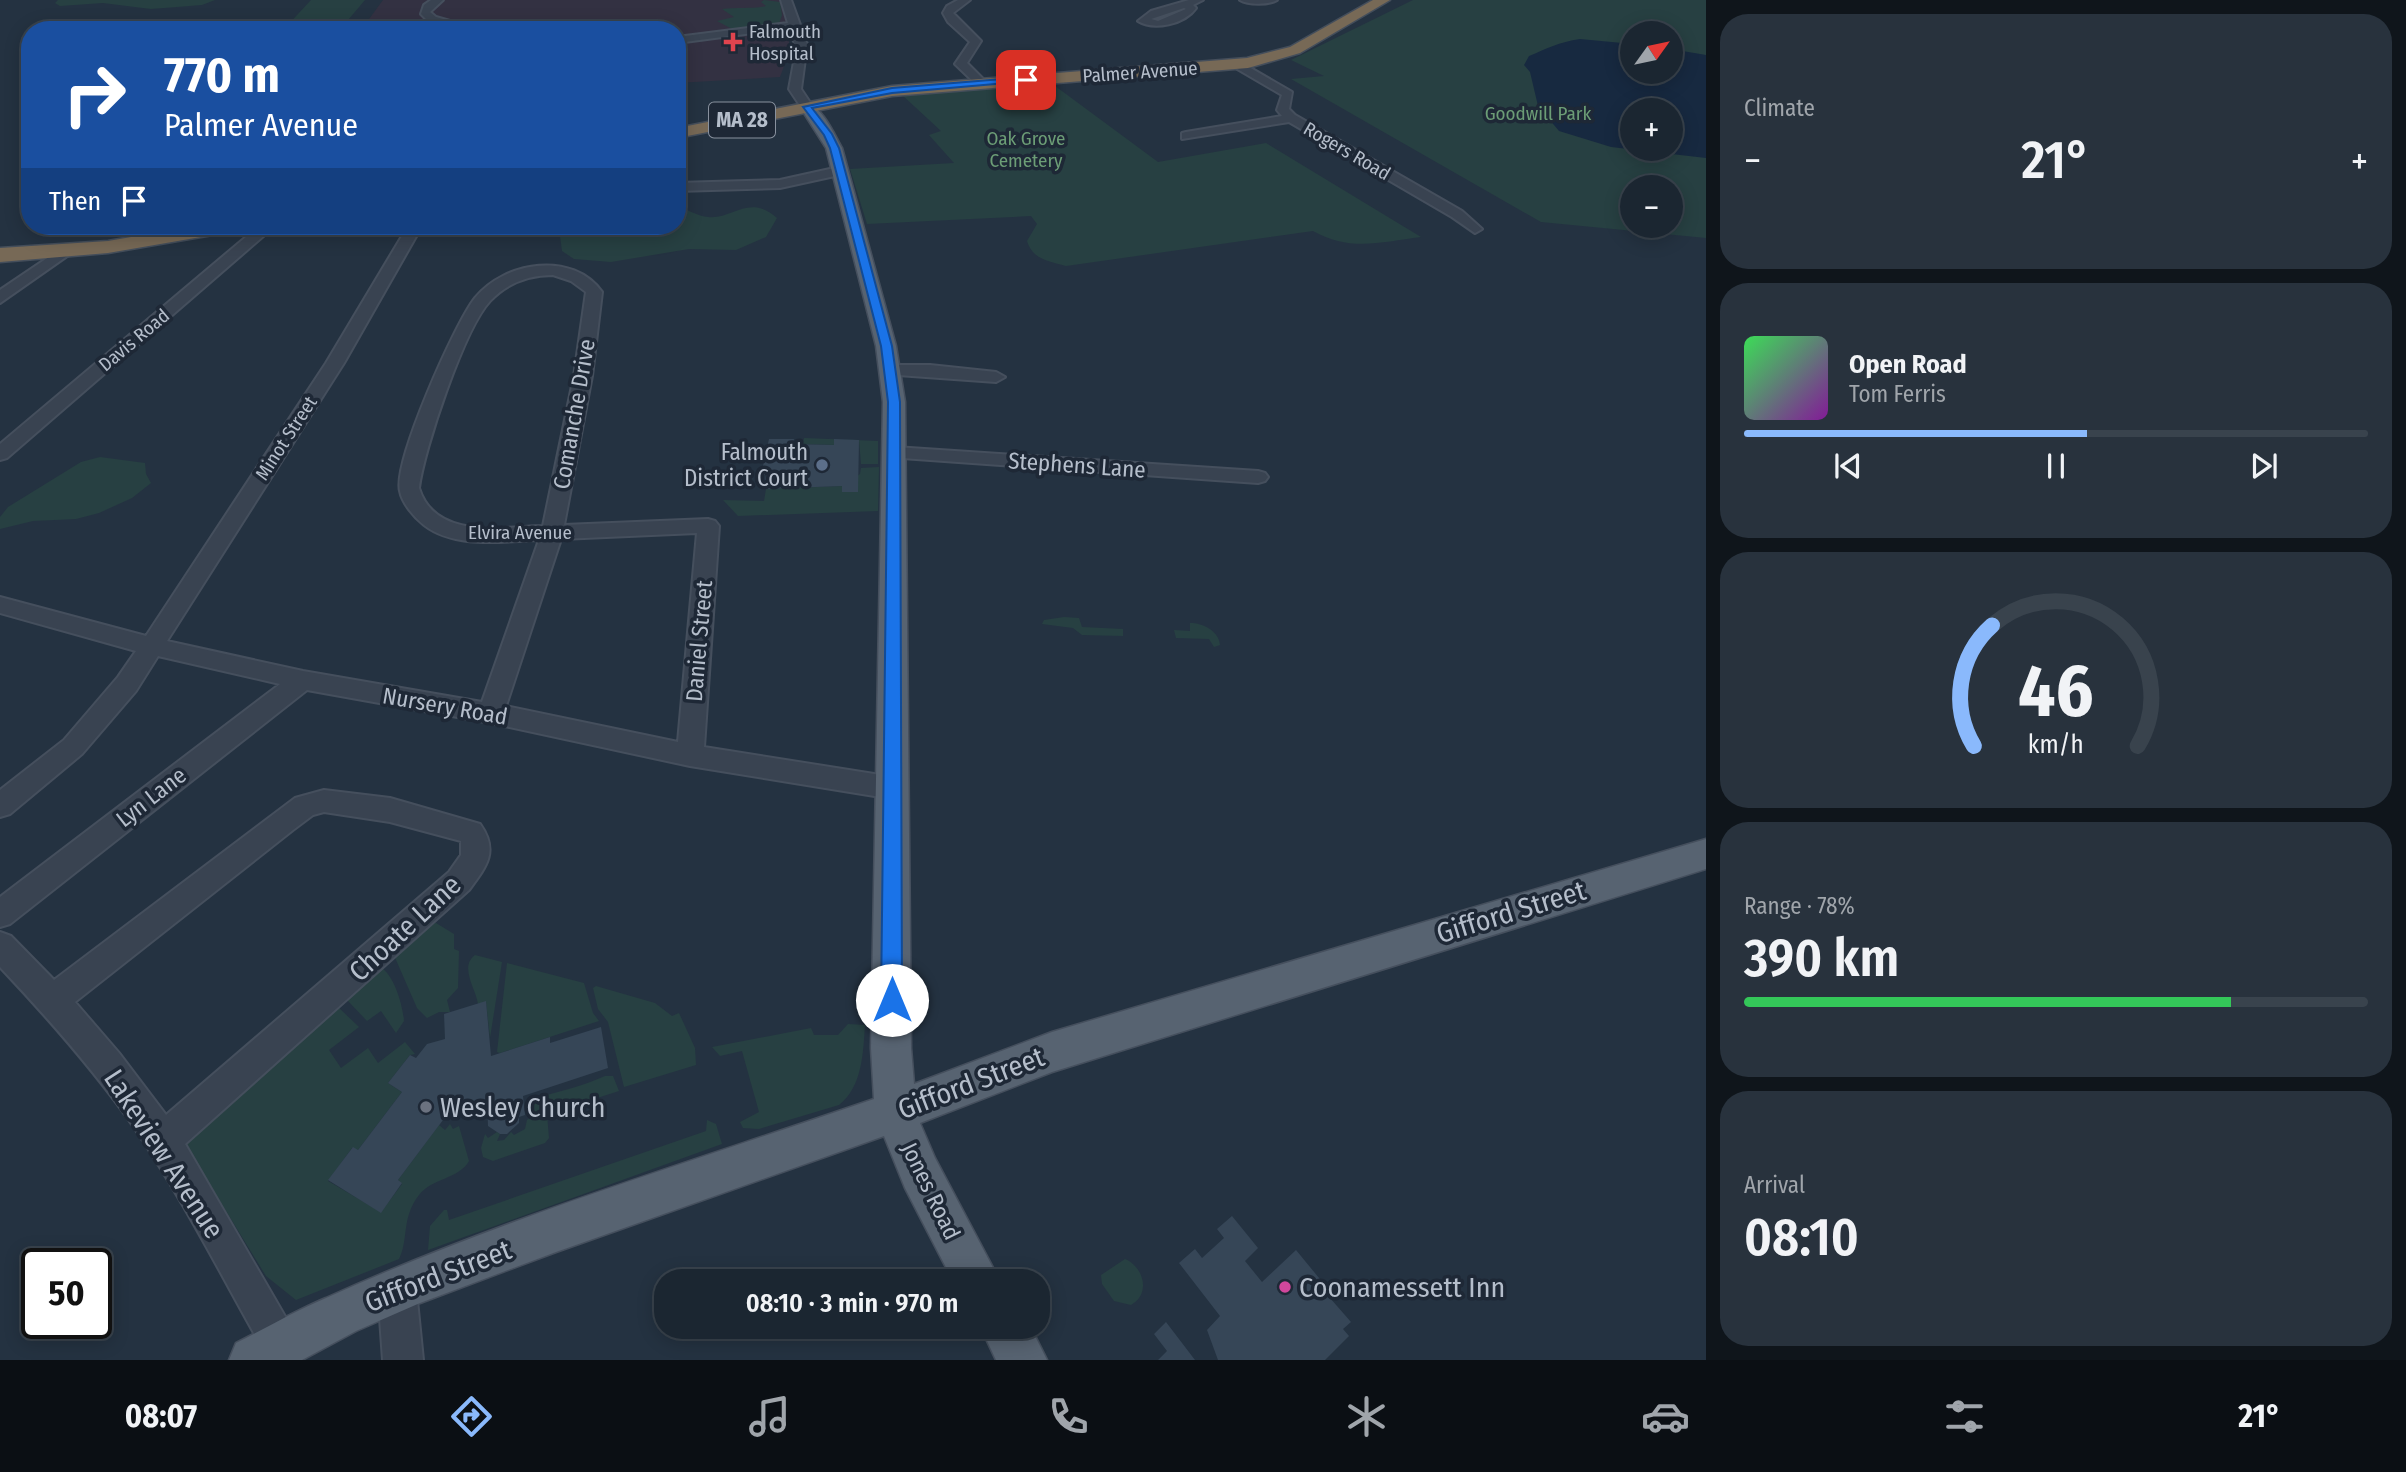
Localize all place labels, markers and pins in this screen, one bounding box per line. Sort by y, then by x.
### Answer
place label: Falmouth Hospital [749,20,821,65]
marker: Falmouth Hospital [723,32,743,52]
pin [996,50,1056,110]
place label: Falmouth District Court [684,438,808,492]
marker: Falmouth District Court [814,457,830,473]
place label: Wesley Church [440,1091,606,1124]
marker: Wesley Church [418,1099,434,1115]
place label: Coonamessett Inn [1299,1271,1505,1304]
marker: Coonamessett Inn [1277,1279,1293,1295]

